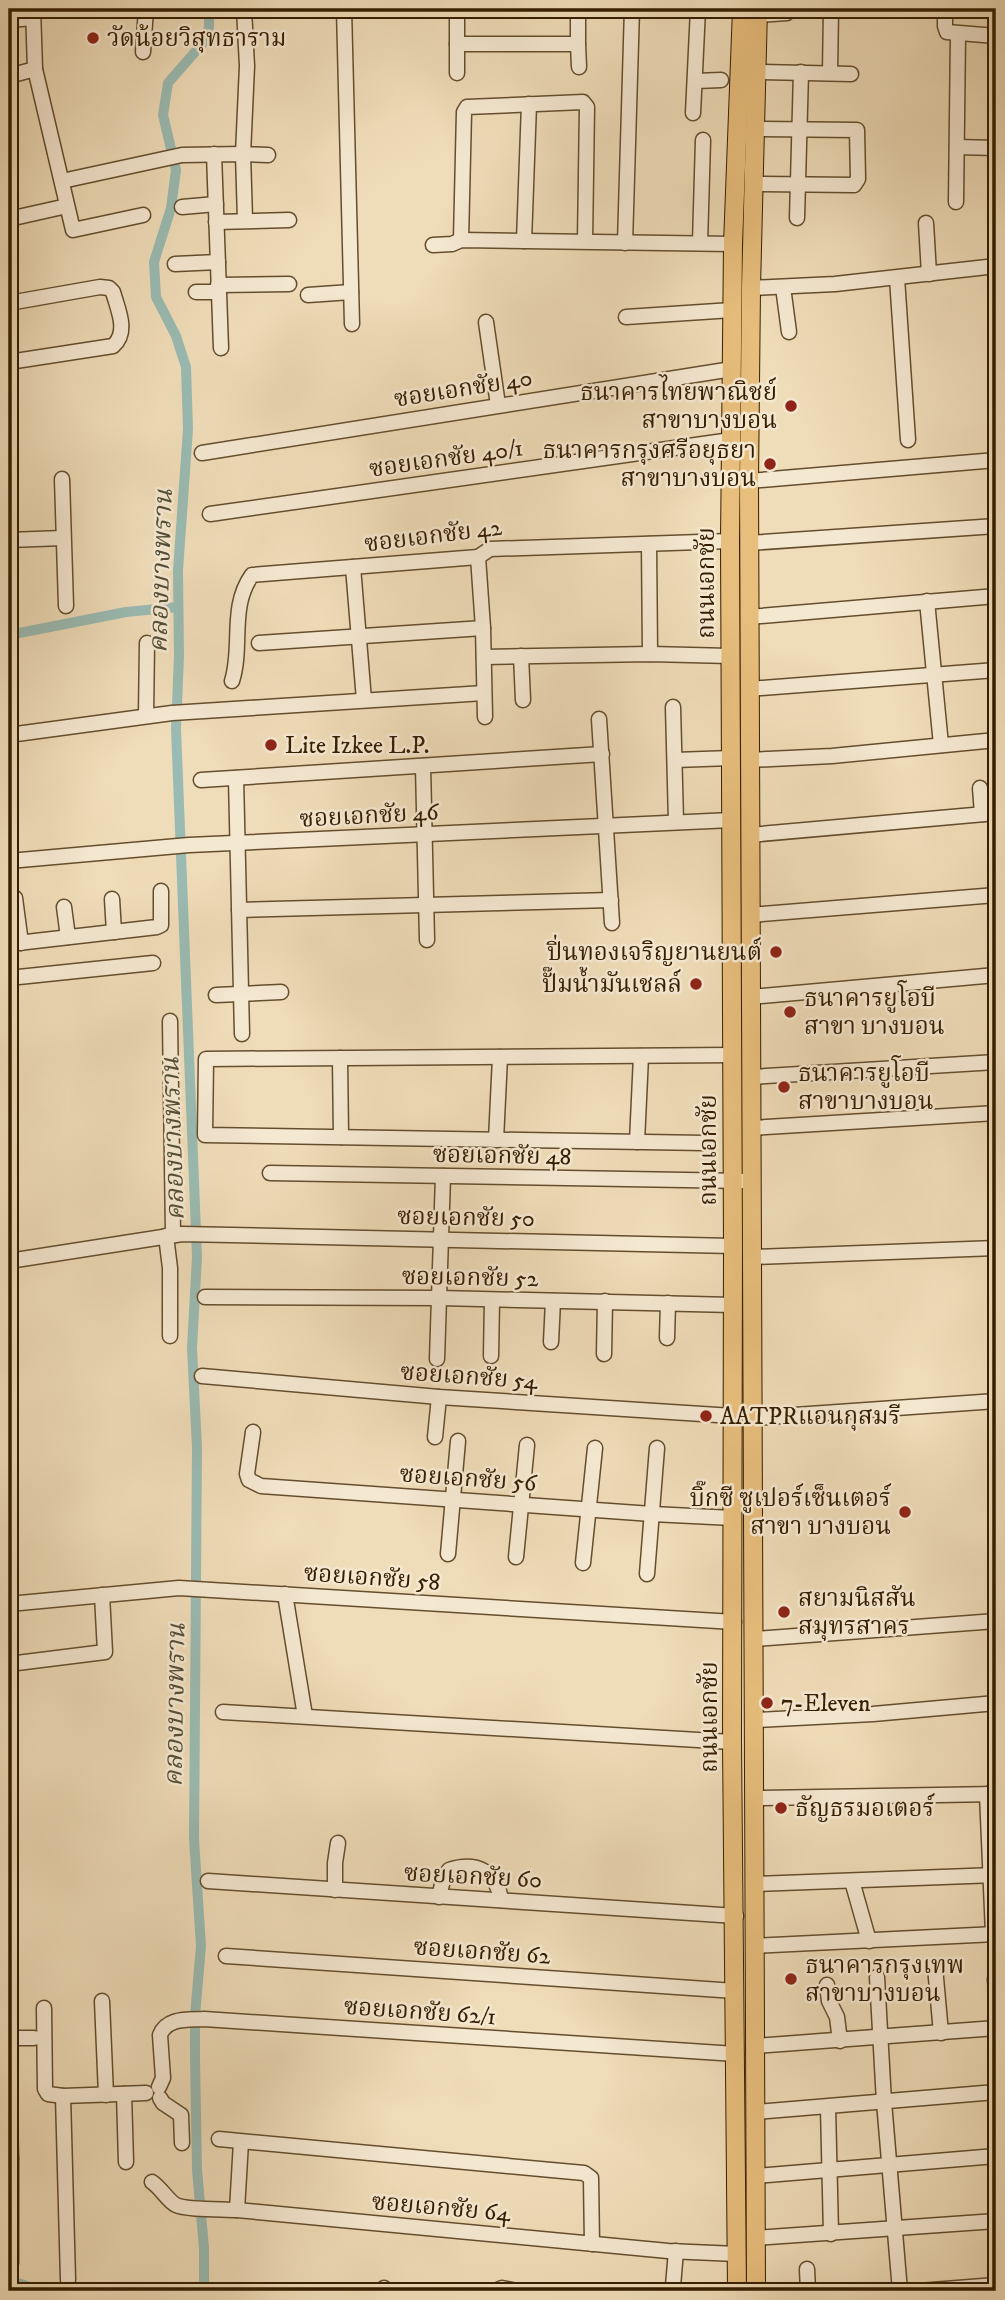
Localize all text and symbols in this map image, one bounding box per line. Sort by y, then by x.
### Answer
place label: วัดน้อยวิสุทธาราม [107,24,287,54]
marker: วัดน้อยวิสุทธาราม [85,30,101,46]
street label: ซอยเอกชัย 40 [392,363,535,415]
place label: ธนาคารไทยพาณิชย์ สาขาบางบอน [580,374,777,436]
marker: ธนาคารไทยพาณิชย์ สาขาบางบอน [783,398,799,414]
street label: ซอยเอกชัย 40/1 [367,433,525,485]
place label: ธนาคารกรุงศรีอยุธยา สาขาบางบอน [542,436,756,494]
marker: ธนาคารกรุงศรีอยุธยา สาขาบางบอน [762,456,778,472]
water label: คลองบางพราน [142,488,181,654]
street label: ซอยเอกชัย 42 [362,513,504,559]
street label: ถนนเอกชัย [692,527,722,639]
place label: Lite Izkee L.P. [285,731,429,761]
marker: Lite Izkee L.P. [263,737,279,753]
street label: ซอยเอกชัย 46 [299,797,441,835]
place label: ปิ่นทองเจริญยานยนต์ [546,934,762,968]
marker: ปิ่นทองเจริญยานยนต์ [768,944,784,960]
place label: ปั๊มน้ำมันเชลล์ [542,966,682,1000]
marker: ปั๊มน้ำมันเชลล์ [688,976,704,992]
place label: ธนาคารยูโอบี สาขา บางบอน [804,980,945,1042]
marker: ธนาคารยูโอบี สาขา บางบอน [782,1004,798,1020]
place label: ธนาคารยูโอบี สาขาบางบอน [798,1055,934,1117]
water label: คลองบางพราน [154,1056,193,1221]
marker: ธนาคารยูโอบี สาขาบางบอน [776,1079,792,1095]
street label: ถนนเอกชัย [694,1094,724,1206]
street label: ซอยเอกชัย 48 [432,1140,572,1172]
street label: ซอยเอกชัย 50 [397,1202,535,1234]
street label: ซอยเอกชัย 52 [401,1262,539,1294]
street label: ซอยเอกชัย 54 [399,1357,540,1397]
place label: AATPRแอนกุสมรี [720,1402,900,1432]
marker: AATPRแอนกุสมรี [698,1408,714,1424]
street label: ซอยเอกชัย 56 [398,1459,539,1499]
place label: บิ๊กซี ซูเปอร์เซ็นเตอร์ สาขา บางบอน [690,1480,891,1542]
marker: บิ๊กซี ซูเปอร์เซ็นเตอร์ สาขา บางบอน [897,1504,913,1520]
street label: ซอยเอกชัย 58 [303,1558,441,1598]
place label: สยามนิสสัน สมุทรสาคร [798,1584,916,1642]
marker: สยามนิสสัน สมุทรสาคร [776,1604,792,1620]
water label: คลองบางพราน [158,1622,193,1787]
street label: ถนนเอกชัย [695,1661,725,1773]
place label: 7-Eleven [781,1689,871,1719]
marker: 7-Eleven [759,1695,775,1711]
place label: ธัญธรมอเตอร์ [795,1792,935,1824]
marker: ธัญธรมอเตอร์ [773,1800,789,1816]
street label: ซอยเอกชัย 60 [403,1858,543,1896]
street label: ซอยเอกชัย 62 [412,1932,552,1972]
place label: ธนาคารกรุงเทพ สาขาบางบอน [805,1951,964,2009]
marker: ธนาคารกรุงเทพ สาขาบางบอน [783,1971,799,1987]
street label: ซอยเอกชัย 62/1 [343,1992,497,2032]
street label: ซอยเอกชัย 64 [370,2187,513,2229]

